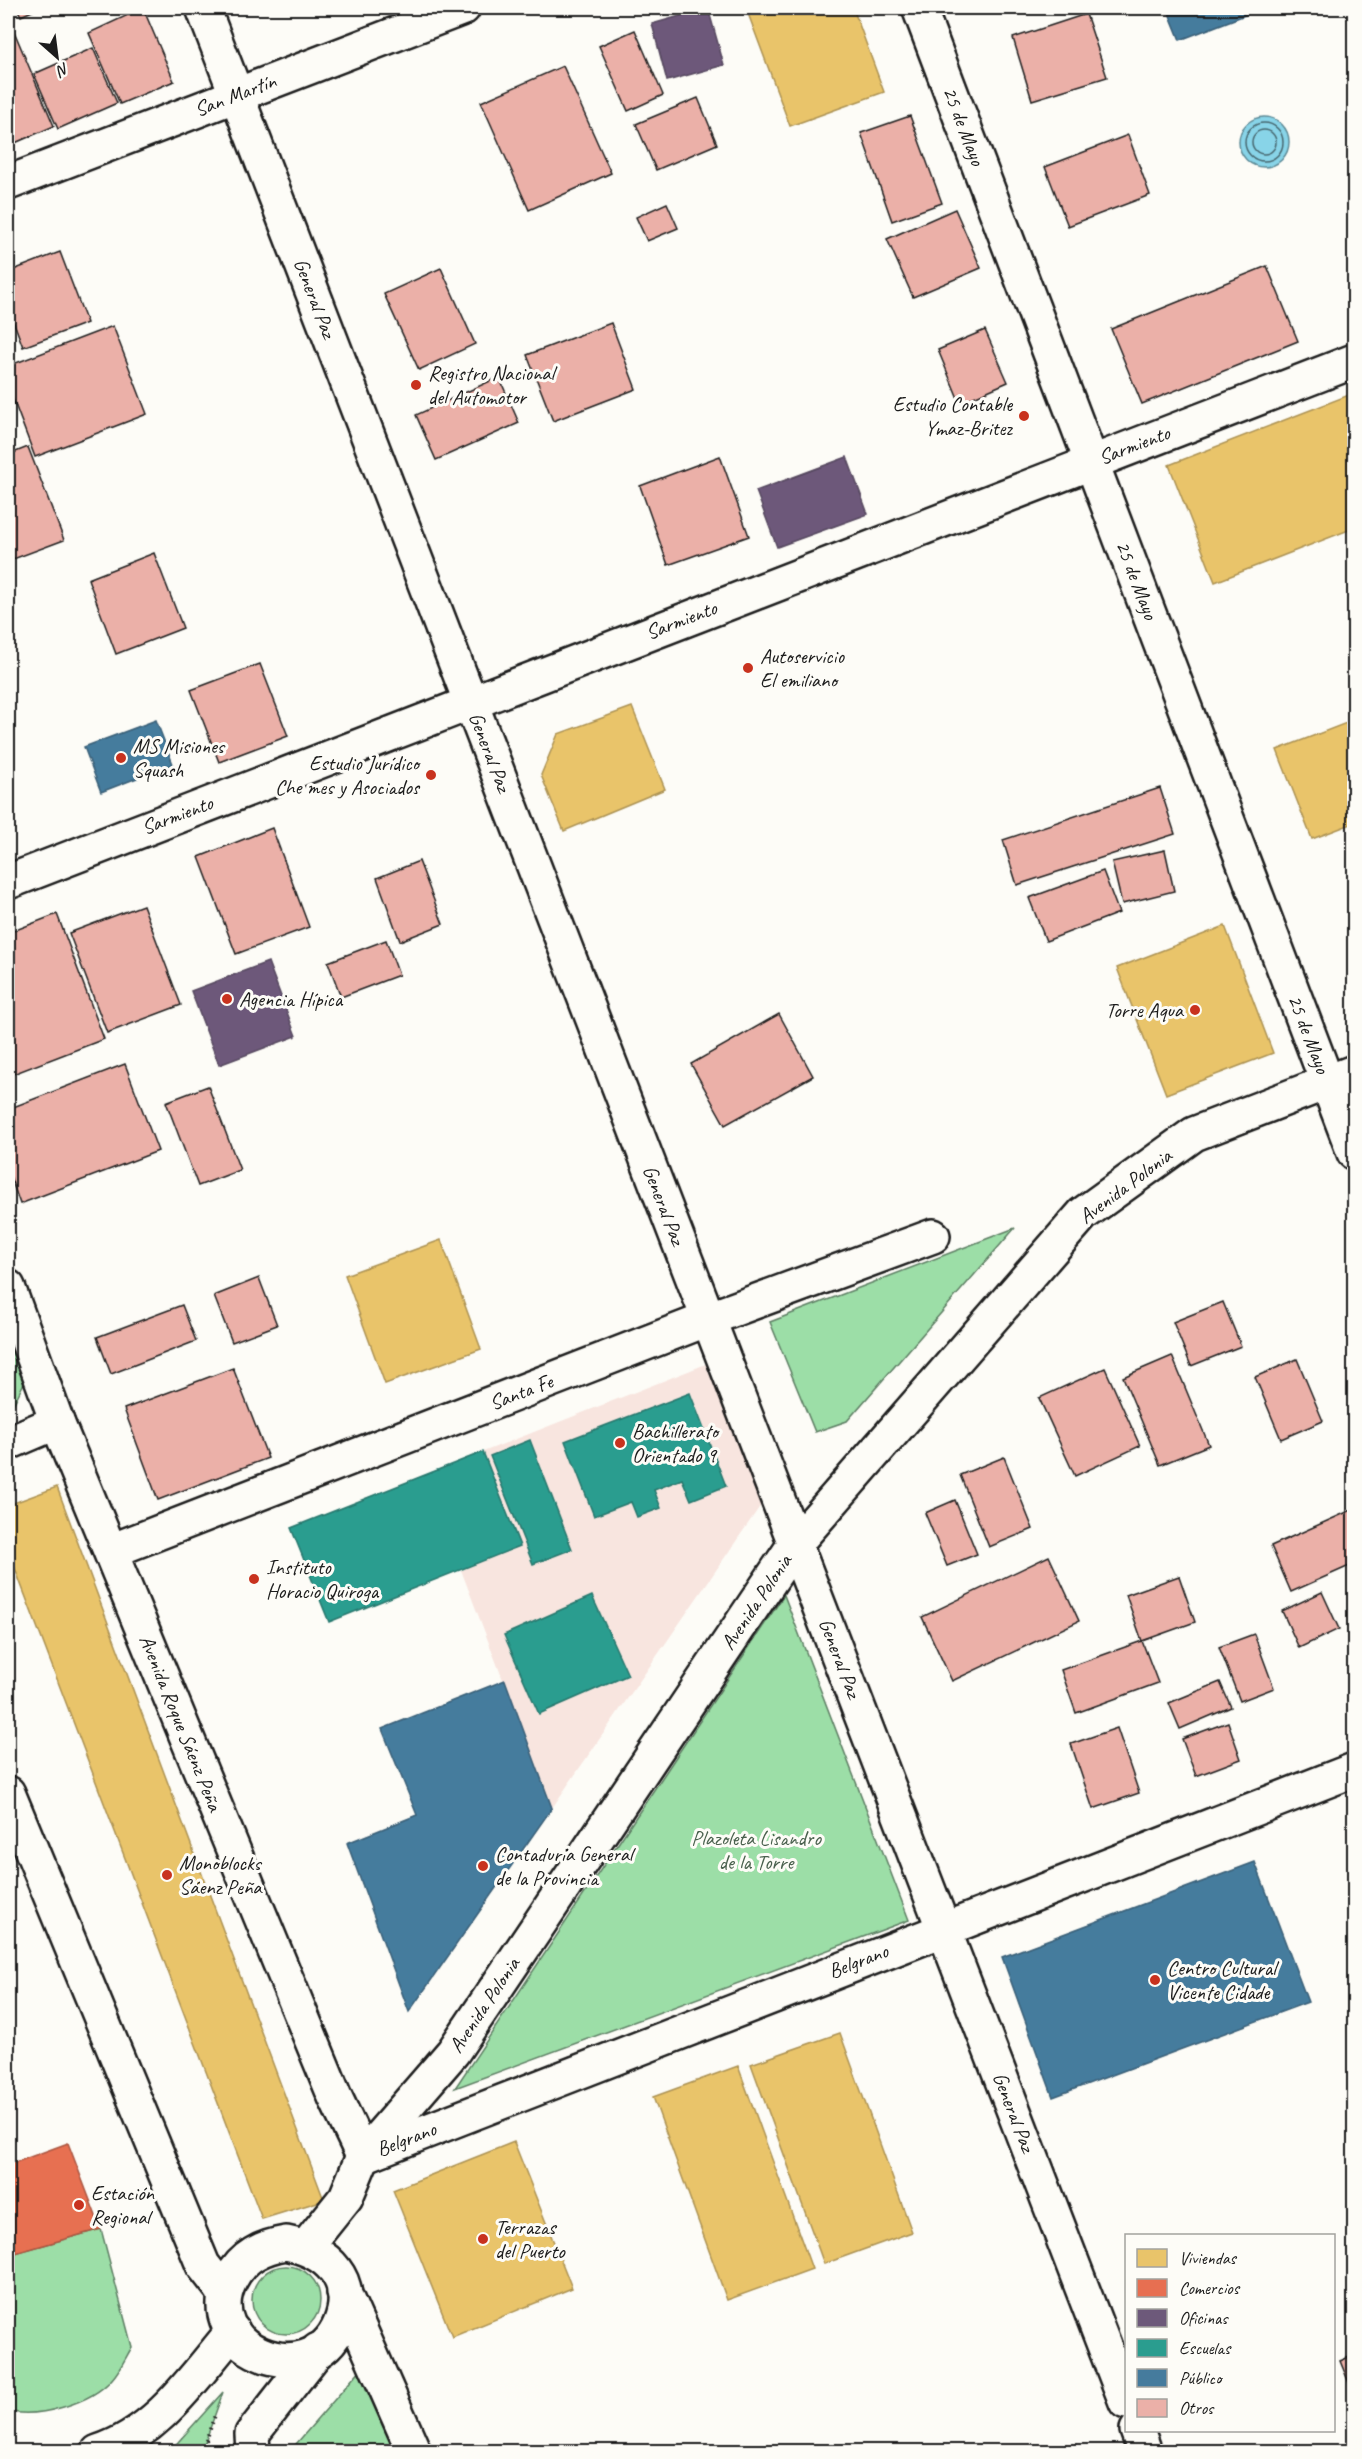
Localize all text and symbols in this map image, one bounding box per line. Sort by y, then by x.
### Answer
north arrow [27,27,87,87]
text: N [52,58,73,82]
street label: San Martín [191,67,280,122]
street label: 25 de Mayo [937,83,991,171]
street label: General Paz [288,255,343,344]
place label: Registro Nacional del Automotor [428,360,558,410]
marker: Registro Nacional del Automotor [409,378,423,392]
place label: Estudio Contable Ymaz-Britez [893,391,1013,441]
marker: Estudio Contable Ymaz-Britez [1017,409,1031,423]
street label: Sarmiento [1095,419,1175,470]
street label: 25 de Mayo [1110,537,1164,625]
street label: Sarmiento [642,594,722,645]
place label: Autoservicio El emiliano [760,643,845,693]
marker: Autoservicio El emiliano [741,661,755,675]
street label: General Paz [463,709,518,798]
place label: MS Misiones Squash [133,733,226,783]
place label: Estudio Jurídico Che mes y Asociados [275,750,422,800]
marker: MS Misiones Squash [114,751,128,765]
marker: Estudio Jurídico Che mes y Asociados [424,768,438,782]
street label: Sarmiento [138,789,218,840]
place label: Agencia Hípica [239,986,344,1012]
street label: 25 de Mayo [1282,991,1336,1079]
marker: Agencia Hípica [220,992,234,1006]
place label: Torre Aqua [1105,997,1185,1023]
marker: Torre Aqua [1188,1003,1202,1017]
street label: Avenida Polonia [1073,1142,1178,1229]
street label: General Paz [637,1162,692,1251]
street label: Santa Fe [486,1368,557,1416]
place label: Bachillerato Orientado 9 [632,1418,721,1468]
marker: Bachillerato Orientado 9 [613,1436,627,1450]
street label: Avenida Polonia [715,1548,798,1655]
place label: Instituto Horacio Quiroga [266,1554,380,1604]
marker: Instituto Horacio Quiroga [247,1572,261,1586]
street label: General Paz [813,1615,868,1704]
street label: Avenida Roque Sáenz Peña [134,1631,229,1817]
park label: Plazoleta Lisandro de la Torre [691,1825,822,1875]
place label: Contaduría General de la Provincia [495,1841,636,1891]
place label: Monoblocks Sáenz Peña [179,1850,263,1900]
marker: Contaduría General de la Provincia [476,1859,490,1873]
marker: Monoblocks Sáenz Peña [160,1868,174,1882]
street label: Belgrano [824,1937,893,1984]
street label: Avenida Polonia [443,1951,526,2058]
place label: Centro Cultural Vicente Cidade [1167,1955,1279,2005]
marker: Centro Cultural Vicente Cidade [1148,1973,1162,1987]
street label: General Paz [987,2069,1042,2158]
street label: Belgrano [372,2115,441,2162]
place label: Estación Regional [91,2180,155,2230]
marker: Estación Regional [72,2198,86,2212]
place label: Terrazas del Puerto [495,2214,566,2264]
marker: Terrazas del Puerto [476,2232,490,2246]
legend [1125,2234,1335,2432]
text: Viviendas [1179,2247,1238,2269]
text: Comercios [1179,2277,1241,2299]
text: Oficinas [1179,2307,1229,2329]
text: Escuelas [1179,2337,1232,2359]
text: Público [1179,2367,1223,2389]
text: Otros [1179,2397,1215,2419]

